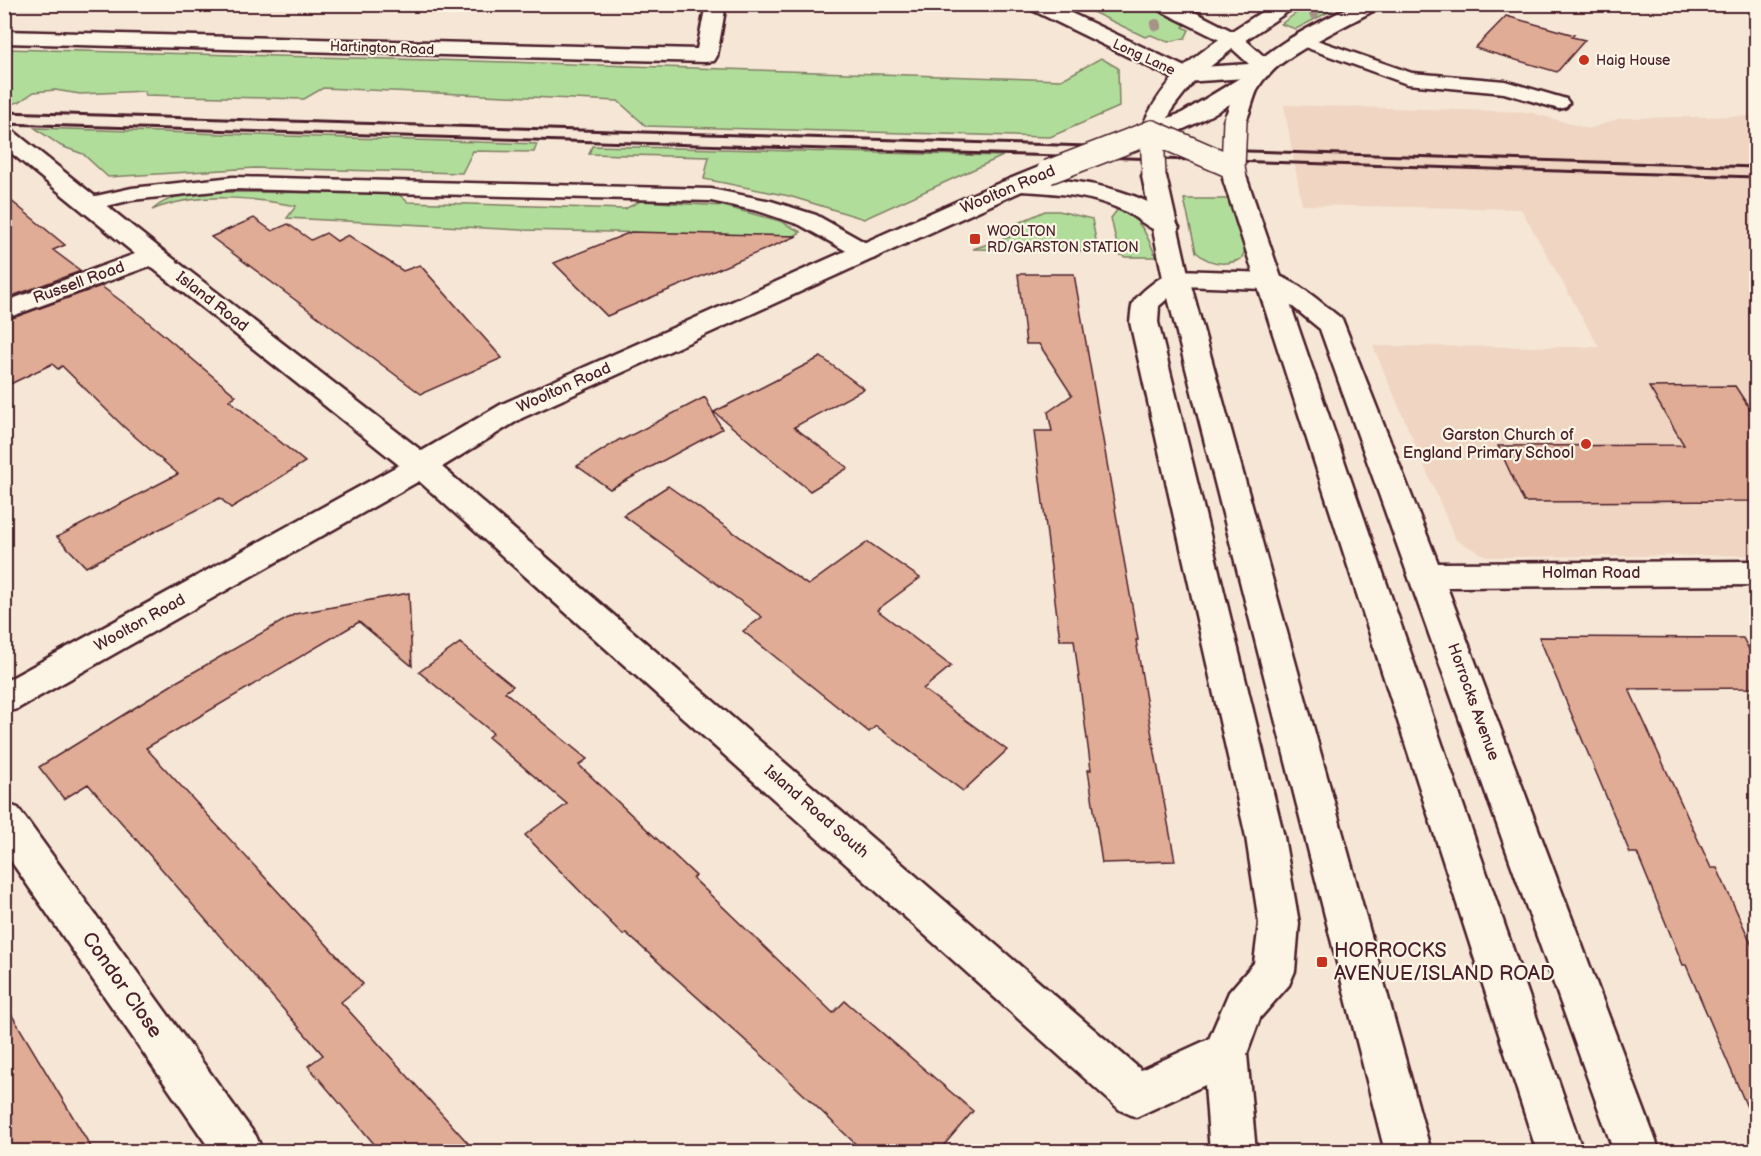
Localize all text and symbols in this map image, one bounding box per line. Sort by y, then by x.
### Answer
street label: Long Lane [1110,35,1178,79]
street label: Hartington Road [330,38,434,58]
place label: Haig House [1596,52,1670,69]
marker: Haig House [1577,53,1591,67]
street label: Woolton Road [958,162,1058,218]
place label: WOOLTON RD/GARSTON STATION [987,223,1139,256]
marker: WOOLTON RD/GARSTON STATION [968,232,982,246]
street label: Russell Road [31,258,127,308]
street label: Island Road [172,268,252,336]
street label: Woolton Road [514,359,614,417]
place label: Garston Church of England Primary School [1403,426,1574,463]
marker: Garston Church of England Primary School [1579,437,1593,451]
street label: Holman Road [1542,564,1640,583]
street label: Woolton Road [91,590,189,656]
street label: Horrocks Avenue [1443,641,1503,764]
street label: Island Road South [760,762,872,863]
street label: Condor Close [77,927,167,1043]
place label: HORROCKS AVENUE/ISLAND ROAD [1334,939,1555,986]
marker: HORROCKS AVENUE/ISLAND ROAD [1315,955,1329,969]

